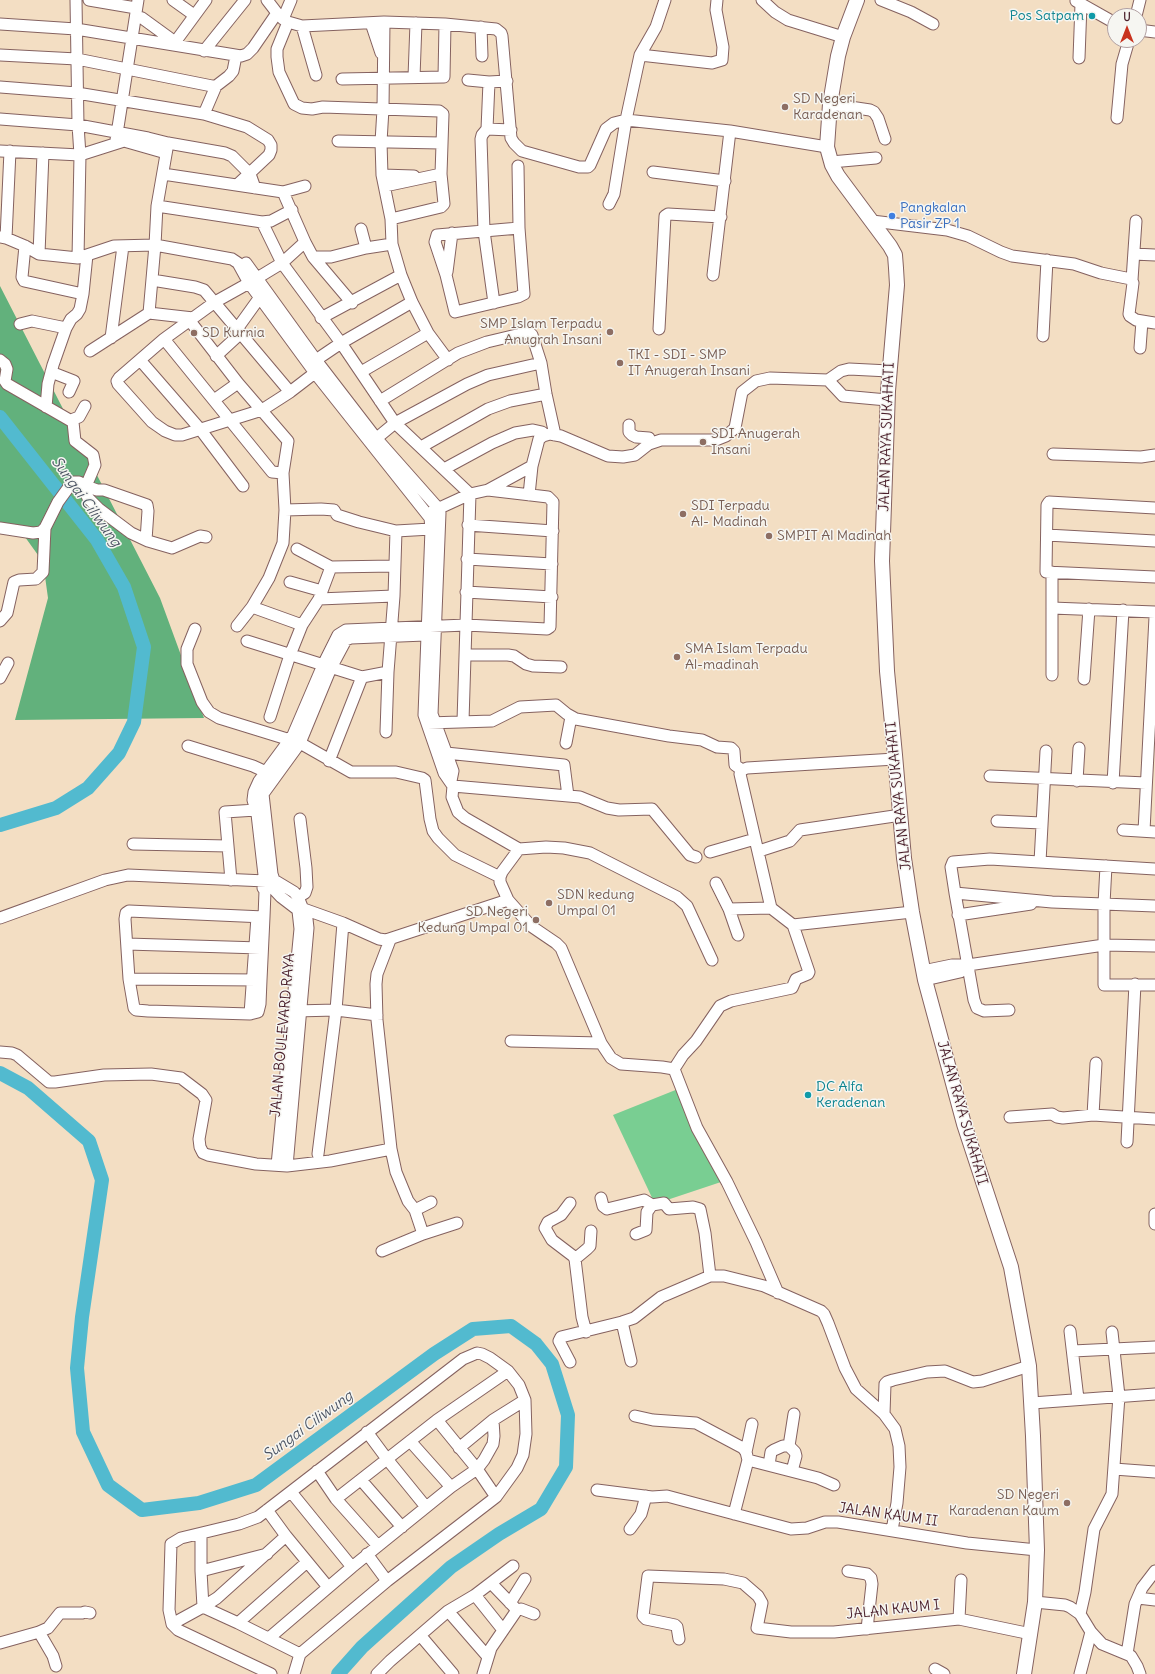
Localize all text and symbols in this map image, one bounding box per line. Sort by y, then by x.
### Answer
place label: Pos Satpam [1010,8,1084,24]
north arrow [1107,8,1147,48]
text: U [1123,10,1131,24]
marker: Pos Satpam [1087,11,1097,21]
place label: SD Negeri Karadenan [793,91,863,124]
marker: SD Negeri Karadenan [780,102,790,112]
place label: Pangkalan Pasir ZP 1 [900,200,966,232]
marker: Pangkalan Pasir ZP 1 [887,211,897,221]
place label: SMP Islam Terpadu Anugrah Insani [480,316,602,348]
place label: SD Kurnia [202,325,265,341]
marker: SMP Islam Terpadu Anugrah Insani [605,327,615,337]
marker: SD Kurnia [189,328,199,338]
place label: TKI - SDI - SMP IT Anugerah Insani [628,347,750,380]
marker: TKI - SDI - SMP IT Anugerah Insani [615,358,625,368]
street label: JALAN RAYA SUKAHATI [876,362,898,512]
place label: SDI Anugerah Insani [711,426,800,458]
marker: SDI Anugerah Insani [698,437,708,447]
water label: Sungai Ciliwung [47,453,125,551]
place label: SDI Terpadu Al- Madinah [691,498,770,530]
marker: SDI Terpadu Al- Madinah [678,509,688,519]
place label: SMPIT Al Madinah [777,528,891,544]
marker: SMPIT Al Madinah [764,531,774,541]
place label: SMA Islam Terpadu Al-madinah [685,641,808,674]
marker: SMA Islam Terpadu Al-madinah [672,652,682,662]
street label: JALAN RAYA SUKAHATI [883,721,915,871]
place label: SDN kedung Umpal 01 [557,887,635,920]
marker: SDN kedung Umpal 01 [544,898,554,908]
place label: SD Negeri Kedung Umpal 01 [418,904,528,936]
marker: SD Negeri Kedung Umpal 01 [531,915,541,925]
street label: JALAN BOULEVARD RAYA [267,952,299,1118]
street label: JALAN RAYA SUKAHATI [933,1039,991,1187]
place label: DC Alfa Keradenan [816,1079,885,1112]
marker: DC Alfa Keradenan [803,1090,813,1100]
water label: Sungai Ciliwung [259,1387,357,1465]
place label: SD Negeri Karadenan Kaum [949,1487,1059,1520]
marker: SD Negeri Karadenan Kaum [1062,1498,1072,1508]
street label: JALAN KAUM II [837,1500,939,1530]
street label: JALAN KAUM I [845,1597,941,1623]

